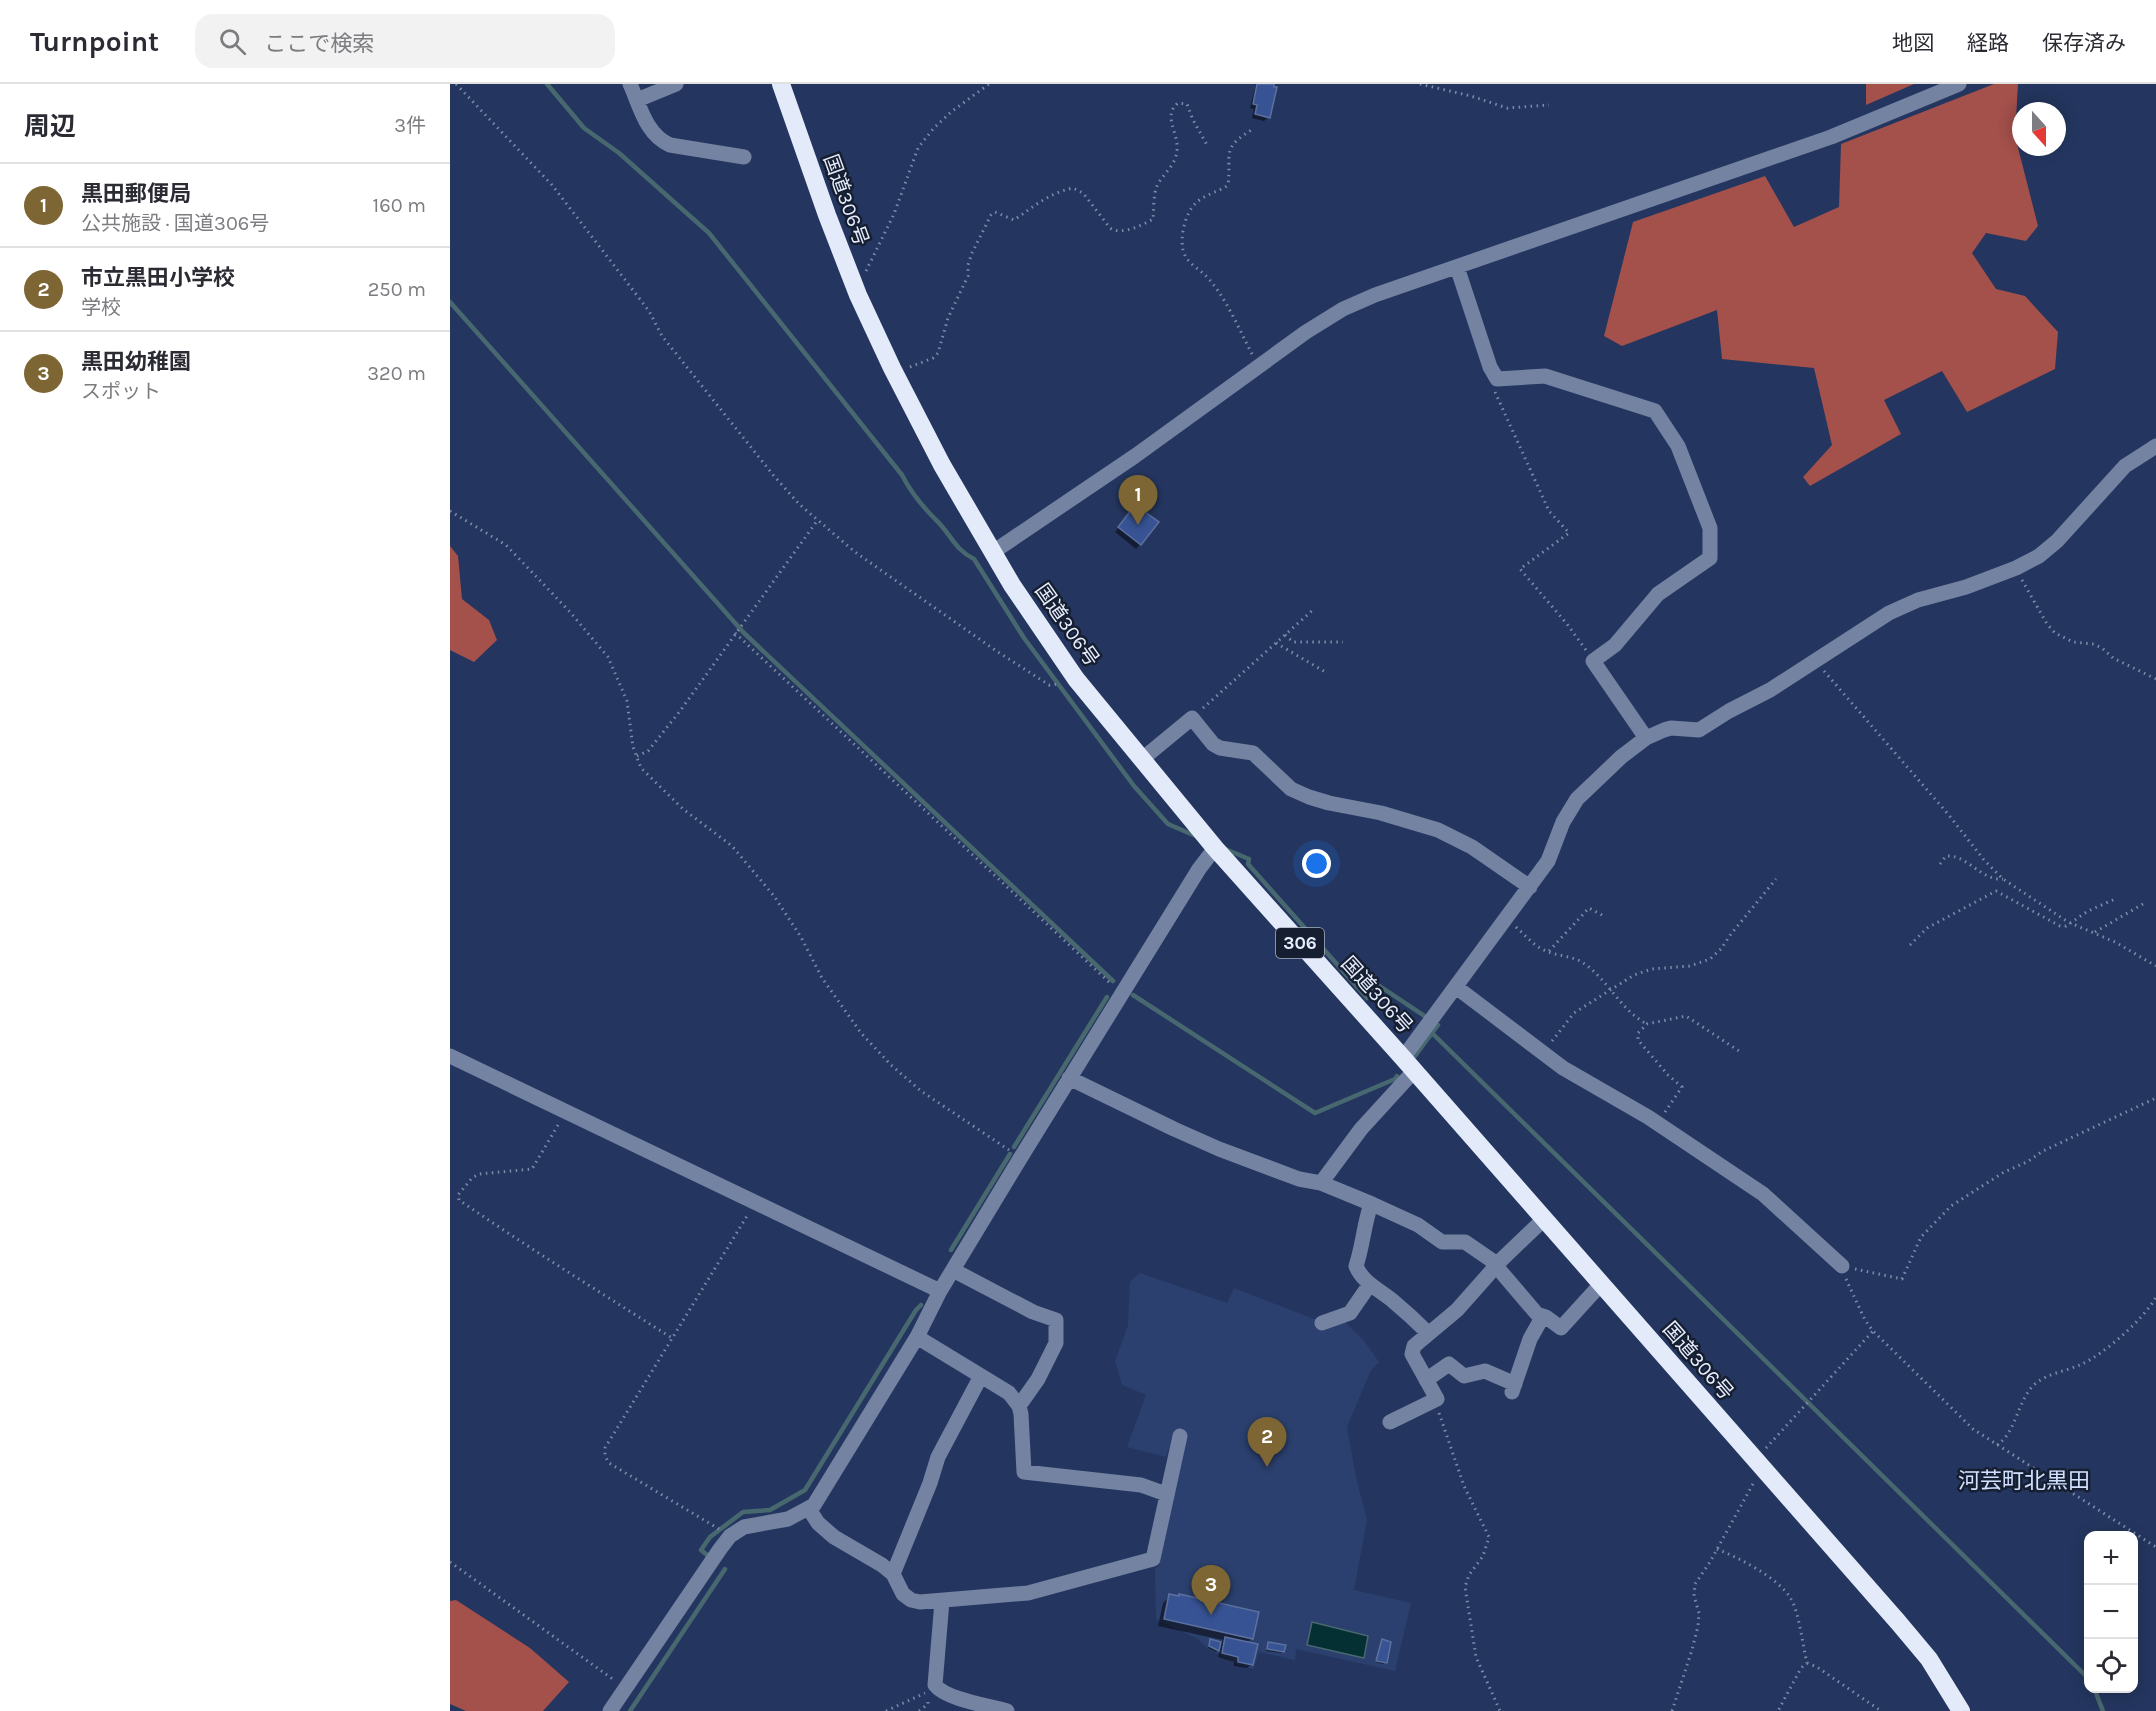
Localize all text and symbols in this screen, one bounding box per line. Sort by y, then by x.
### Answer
search box [195,14,615,68]
text: Turnpoint [30,25,159,58]
icon: search [216,25,249,58]
text: ここで検索 [264,31,374,57]
text: 地図 [1892,31,1934,55]
text: 経路 [1967,31,2009,55]
text: 保存済み [2042,31,2126,55]
north arrow [2012,102,2066,156]
text: 周辺 [24,111,76,142]
text: 3件 [394,114,426,137]
street label: 国道306号 [819,151,873,249]
text: 黒田郵便局 [81,181,191,207]
text: 1 [40,194,47,217]
text: 160 m [373,194,426,217]
text: 公共施設 · 国道306号 [81,212,269,235]
text: 市立黒田小学校 [81,265,235,291]
text: 2 [37,278,50,301]
text: 250 m [368,278,426,301]
text: 学校 [81,296,121,319]
text: 黒田幼稚園 [81,349,191,375]
text: 3 [37,362,50,385]
text: 320 m [367,362,426,385]
text: スポット [81,380,161,403]
pin: 1 [1118,476,1158,525]
street label: 国道306号 [1030,579,1104,671]
your location [1302,849,1331,878]
road number: 306 [1276,928,1324,958]
street label: 国道306号 [1337,952,1417,1038]
street label: 国道306号 [1658,1318,1738,1404]
pin: 2 [1248,1418,1286,1467]
district label: 河芸町北黒田 [1958,1468,2090,1494]
map controls [2084,1531,2138,1693]
button: + [2084,1531,2138,1585]
pin: 3 [1192,1566,1230,1615]
button: − [2084,1585,2138,1639]
button: locate [2084,1639,2138,1693]

